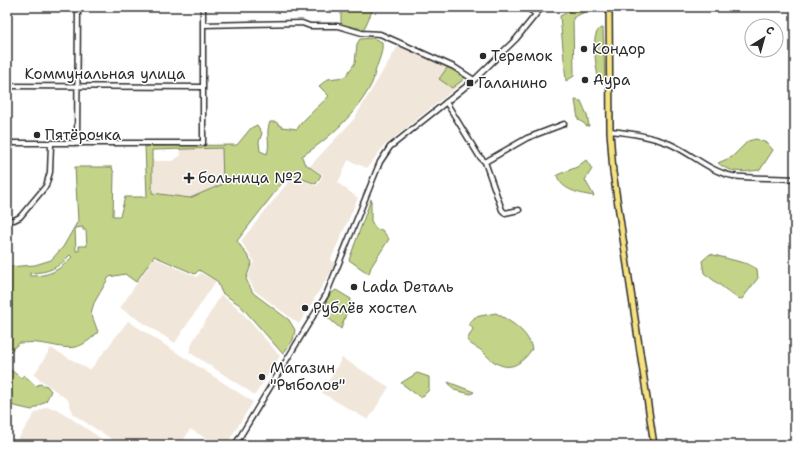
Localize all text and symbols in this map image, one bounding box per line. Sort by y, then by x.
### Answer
north arrow [744,18,784,58]
text: С [763,22,777,39]
place label: Кондор [592,39,646,59]
marker: Кондор [579,44,589,54]
place label: Теремок [491,46,552,66]
marker: Теремок [478,51,488,61]
street label: Коммунальная улица [25,64,186,84]
place label: Аура [593,70,631,90]
place label: Галанино [478,73,547,93]
marker: Аура [580,75,590,85]
marker: Галанино [465,78,475,88]
place label: Пятёрочка [45,125,122,145]
marker: Пятёрочка [32,130,42,140]
place label: больница №2 [198,168,303,188]
marker: больница №2 [183,172,195,184]
place label: Lada Dеталь [362,277,454,297]
marker: Lada Dеталь [349,282,359,292]
place label: Рублёв хостел [313,298,417,318]
marker: Рублёв хостел [300,303,310,313]
place label: Магазин "Рыболов" [270,358,346,395]
marker: Магазин "Рыболов" [257,372,267,382]

